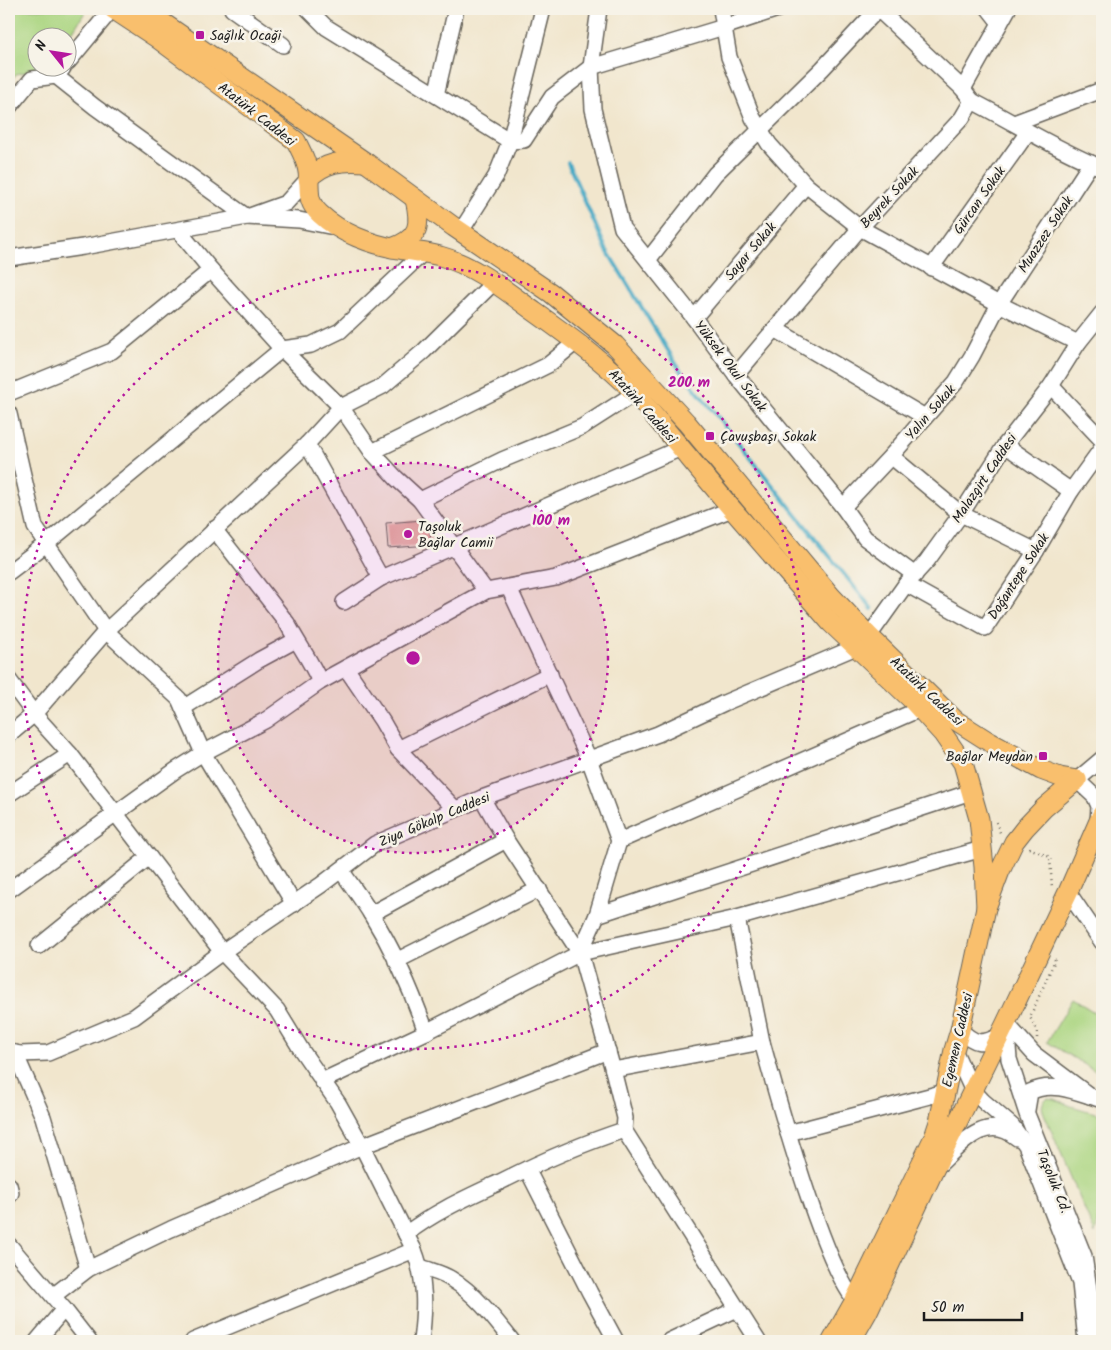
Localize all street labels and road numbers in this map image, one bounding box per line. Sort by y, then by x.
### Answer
street label: Atatürk Caddesi [213,77,301,153]
street label: Beyrek Sokak [855,161,925,234]
street label: Gürcan Sokak [948,161,1012,239]
street label: Muazzez Sokak [1013,191,1079,278]
street label: Sayar Sokak [720,217,782,286]
street label: Yüksek Okul Sokak [688,316,772,418]
street label: Atatürk Caddesi [603,364,682,449]
street label: Yalın Sokak [900,379,962,446]
street label: Malazgirt Caddesi [947,429,1023,528]
street label: Doğantepe Sokak [982,528,1055,624]
street label: Atatürk Caddesi [884,652,969,732]
street label: Ziya Gökalp Caddesi [375,786,494,853]
street label: Egemen Caddesi [936,990,980,1090]
street label: Taşoluk Cd. [1030,1146,1076,1217]

